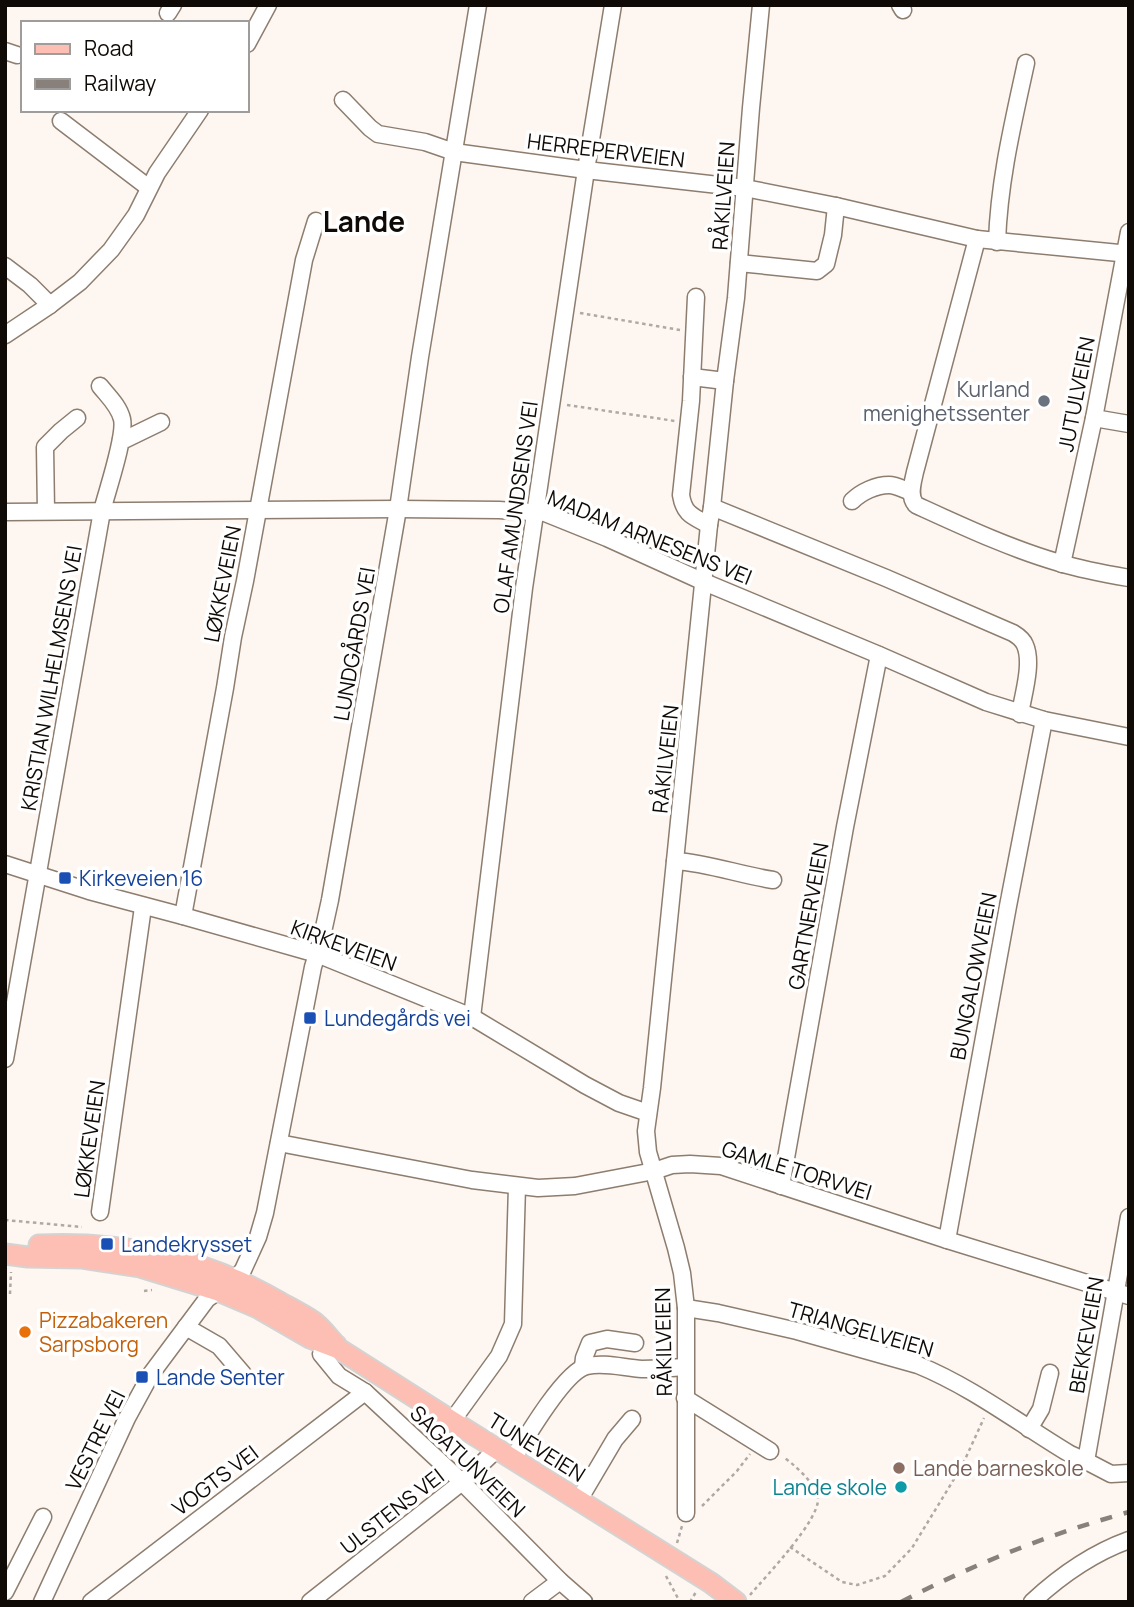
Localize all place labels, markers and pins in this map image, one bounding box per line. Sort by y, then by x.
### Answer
place label: Kurland menighetssenter [863,375,1030,427]
marker: Kurland menighetssenter [1036,393,1052,409]
place label: Kirkeveien 16 [79,864,203,892]
marker: Kirkeveien 16 [57,870,73,886]
place label: Lundegårds vei [324,1004,471,1032]
marker: Lundegårds vei [302,1010,318,1026]
place label: Landekrysset [121,1230,252,1258]
marker: Landekrysset [99,1236,115,1252]
place label: Pizzabakeren Sarpsborg [39,1306,168,1358]
marker: Pizzabakeren Sarpsborg [17,1324,33,1340]
place label: Lande Senter [156,1363,285,1391]
marker: Lande Senter [134,1369,150,1385]
place label: Lande barneskole [913,1454,1084,1482]
marker: Lande barneskole [891,1460,907,1476]
place label: Lande skole [772,1473,887,1501]
marker: Lande skole [893,1479,909,1495]

